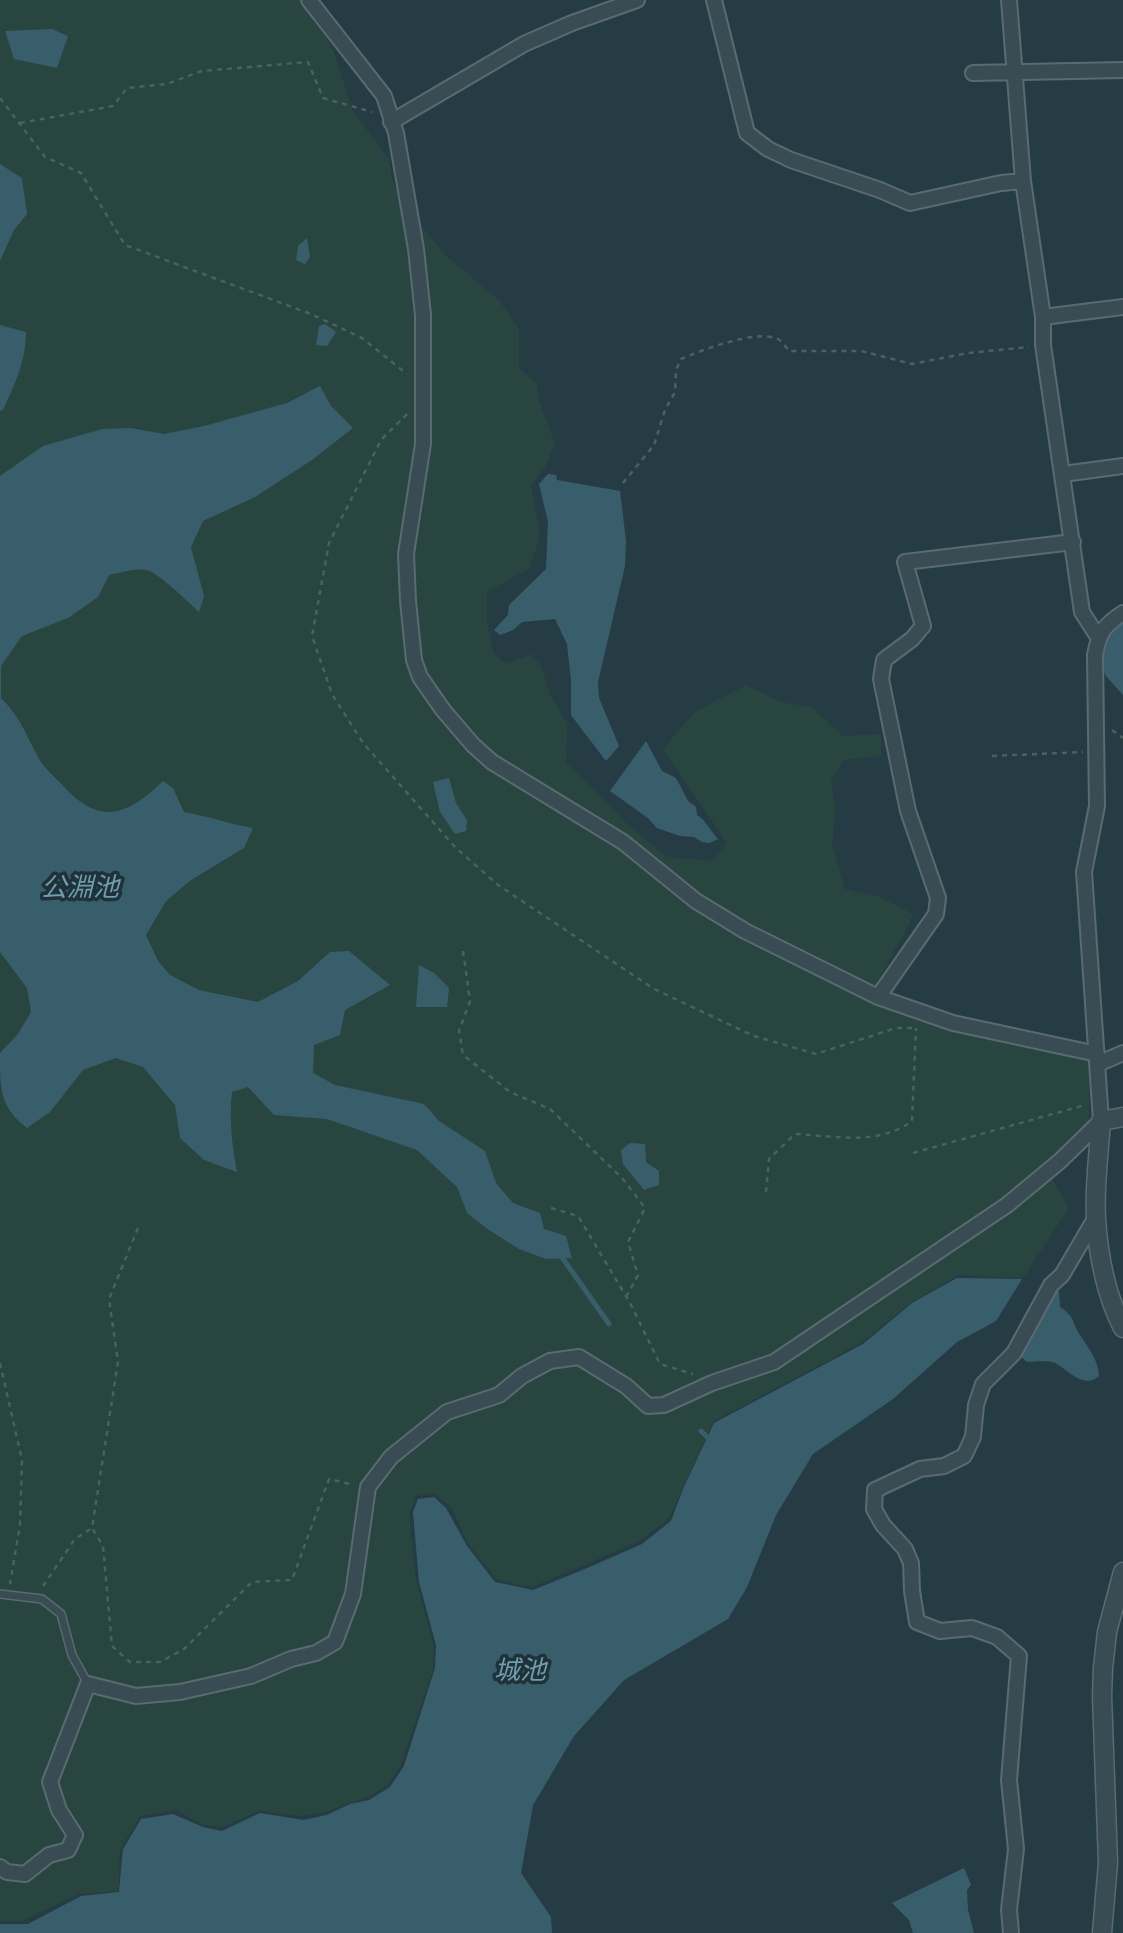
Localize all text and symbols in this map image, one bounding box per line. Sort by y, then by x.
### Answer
water label: 公淵池 [41,873,119,905]
water label: 城池 [494,1656,546,1688]

